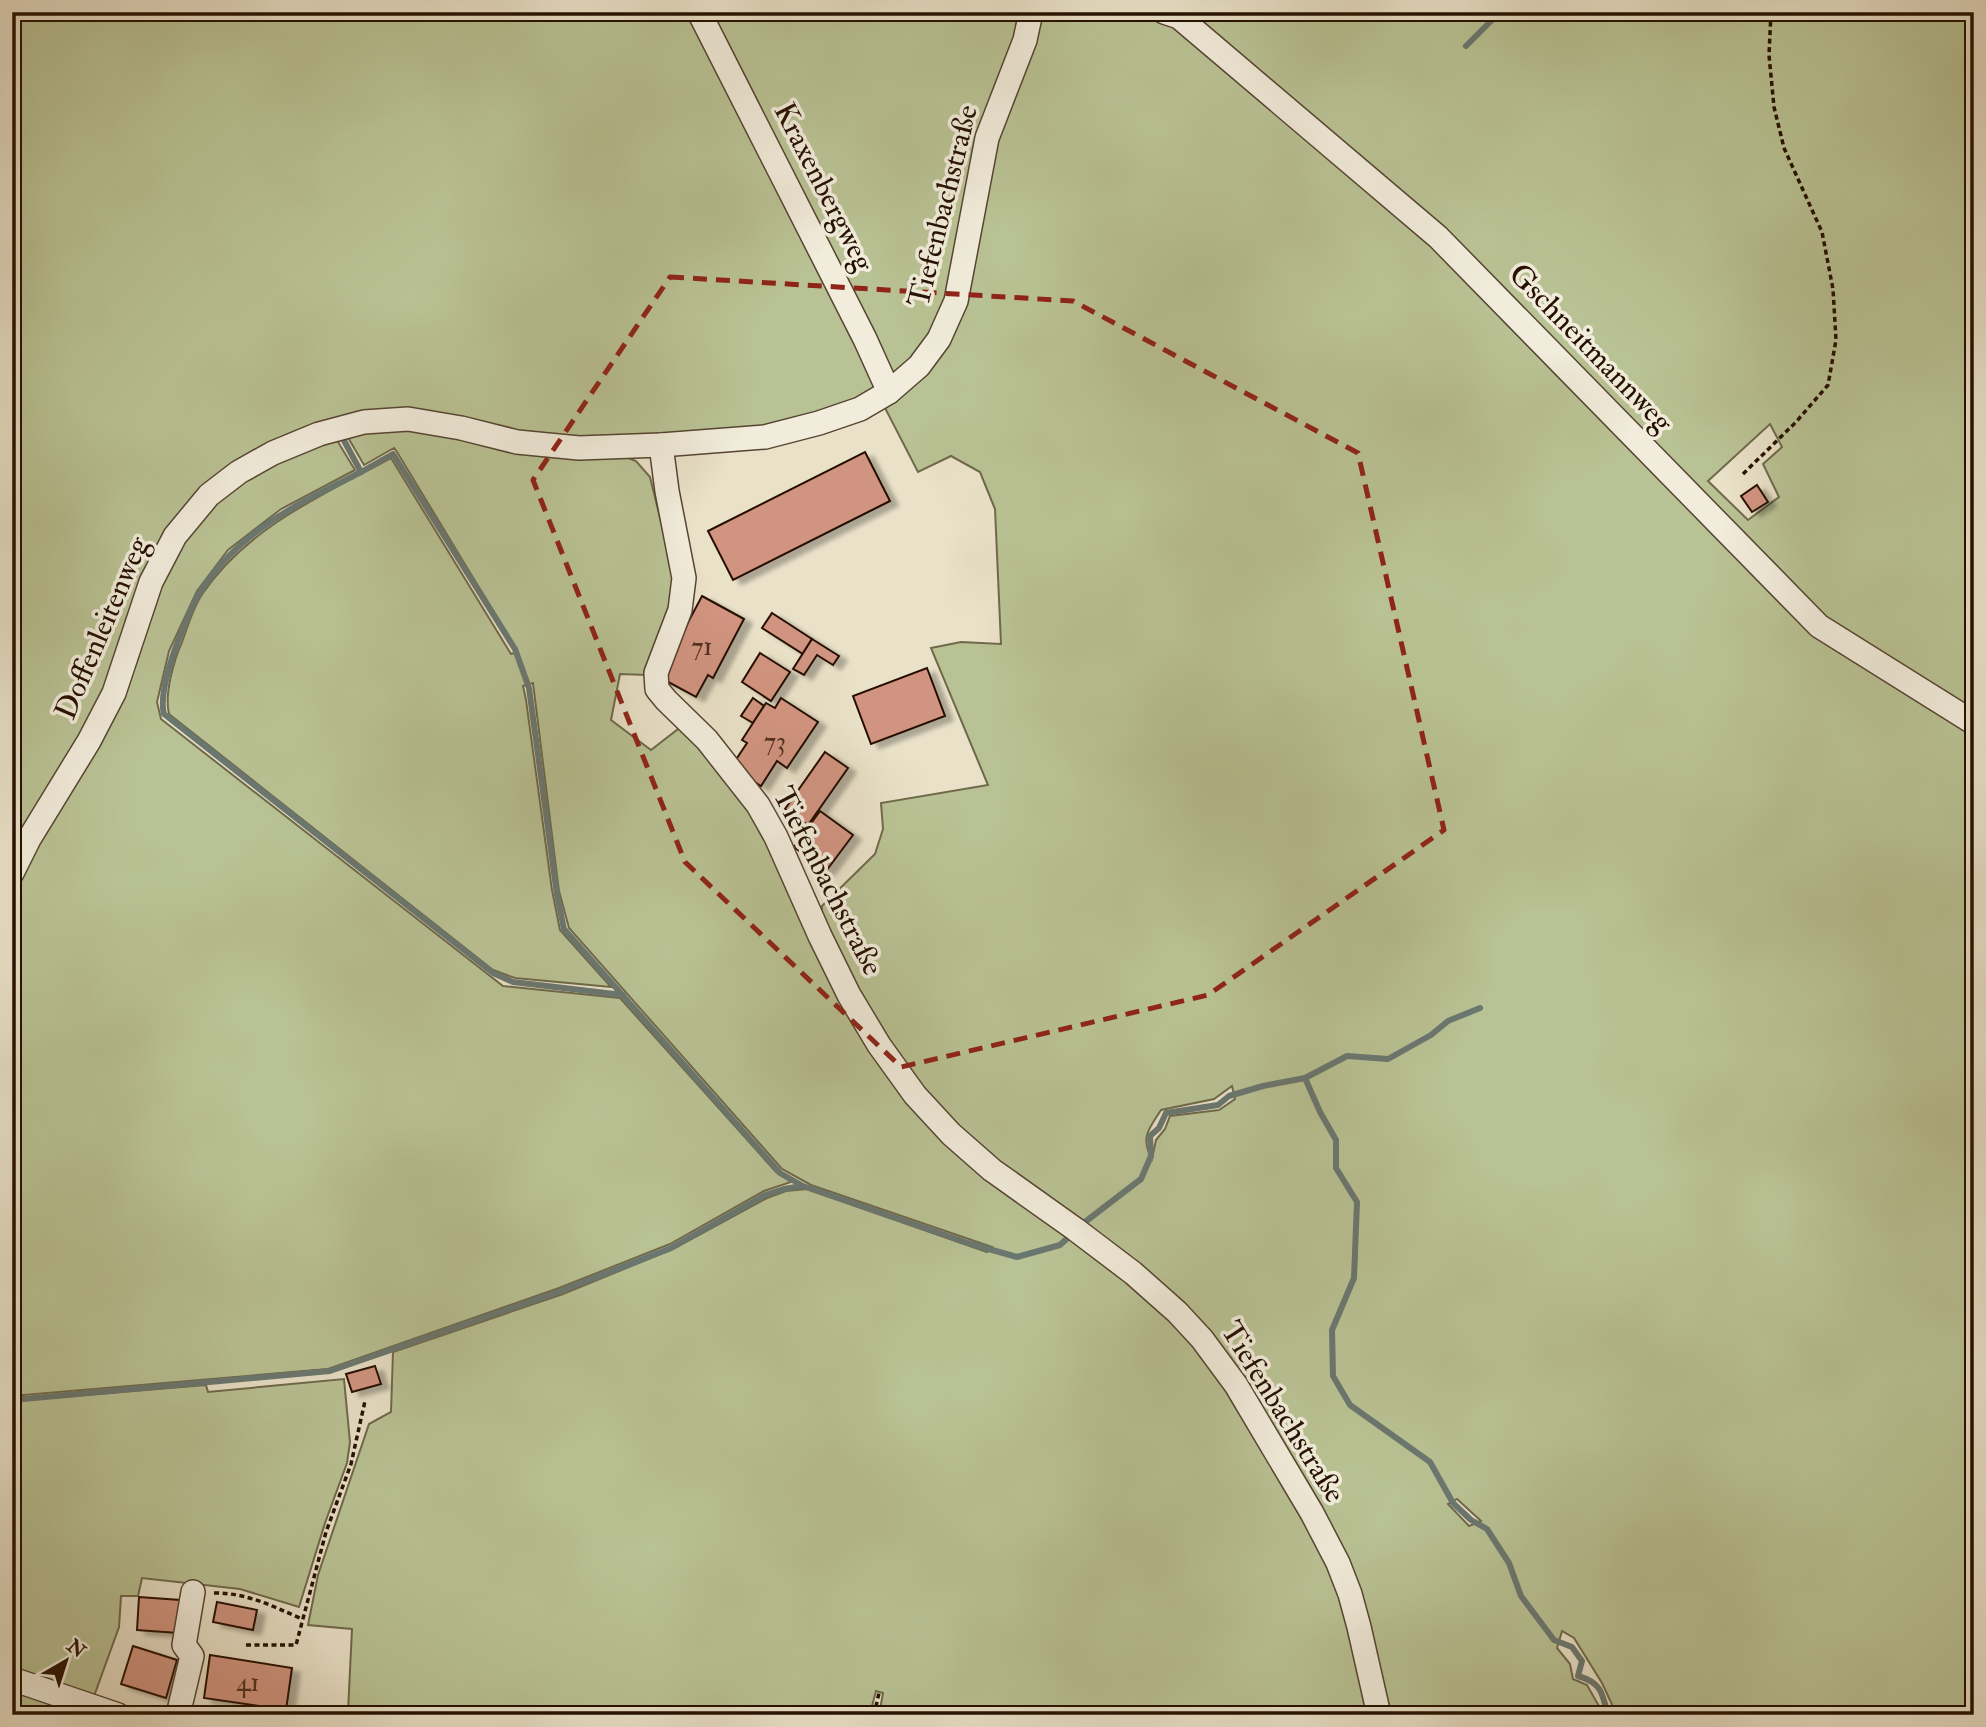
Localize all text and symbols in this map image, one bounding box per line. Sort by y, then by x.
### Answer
street label: Kraxenbergweg [766,97,883,279]
street label: Tiefenbachstraße [900,101,986,311]
street label: Gschneitmannweg [1501,256,1682,441]
street label: Doffenleitenweg [47,530,158,725]
house number: 71 [691,631,713,663]
house number: 73 [764,726,786,758]
street label: Tiefenbachstraße [765,780,891,982]
street label: Tiefenbachstraße [1212,1314,1354,1510]
north arrow [32,1626,102,1696]
text: N [61,1633,91,1664]
house number: 41 [236,1667,260,1699]

